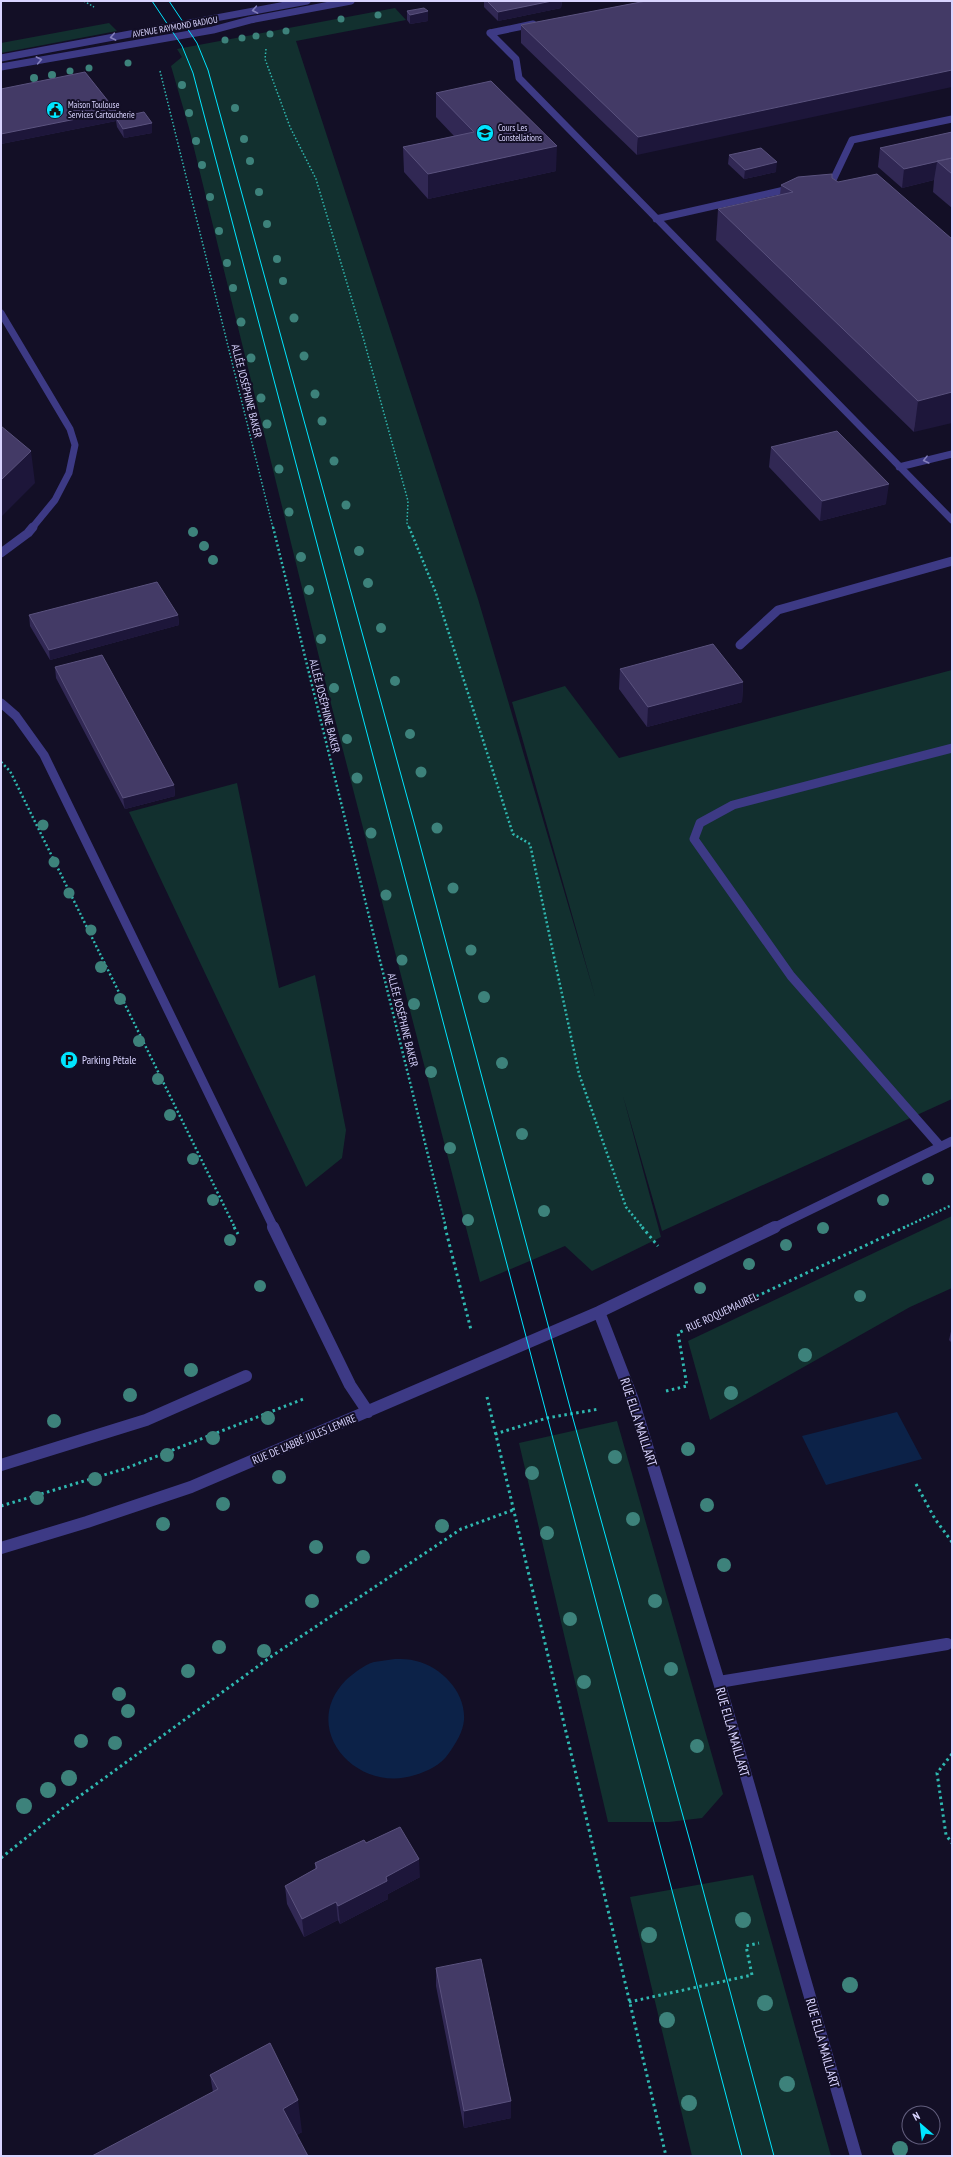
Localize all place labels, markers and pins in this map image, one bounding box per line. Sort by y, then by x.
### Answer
place label: Maison Toulouse Services Cartoucherie [68,99,135,120]
public building icon: Maison Toulouse Services Cartoucherie [45,100,65,120]
place label: Cours Les Constellations [498,122,542,143]
school or university icon: Cours Les Constellations [475,123,495,143]
parking icon: Parking Pétale [59,1050,79,1070]
place label: Parking Pétale [82,1053,137,1067]

